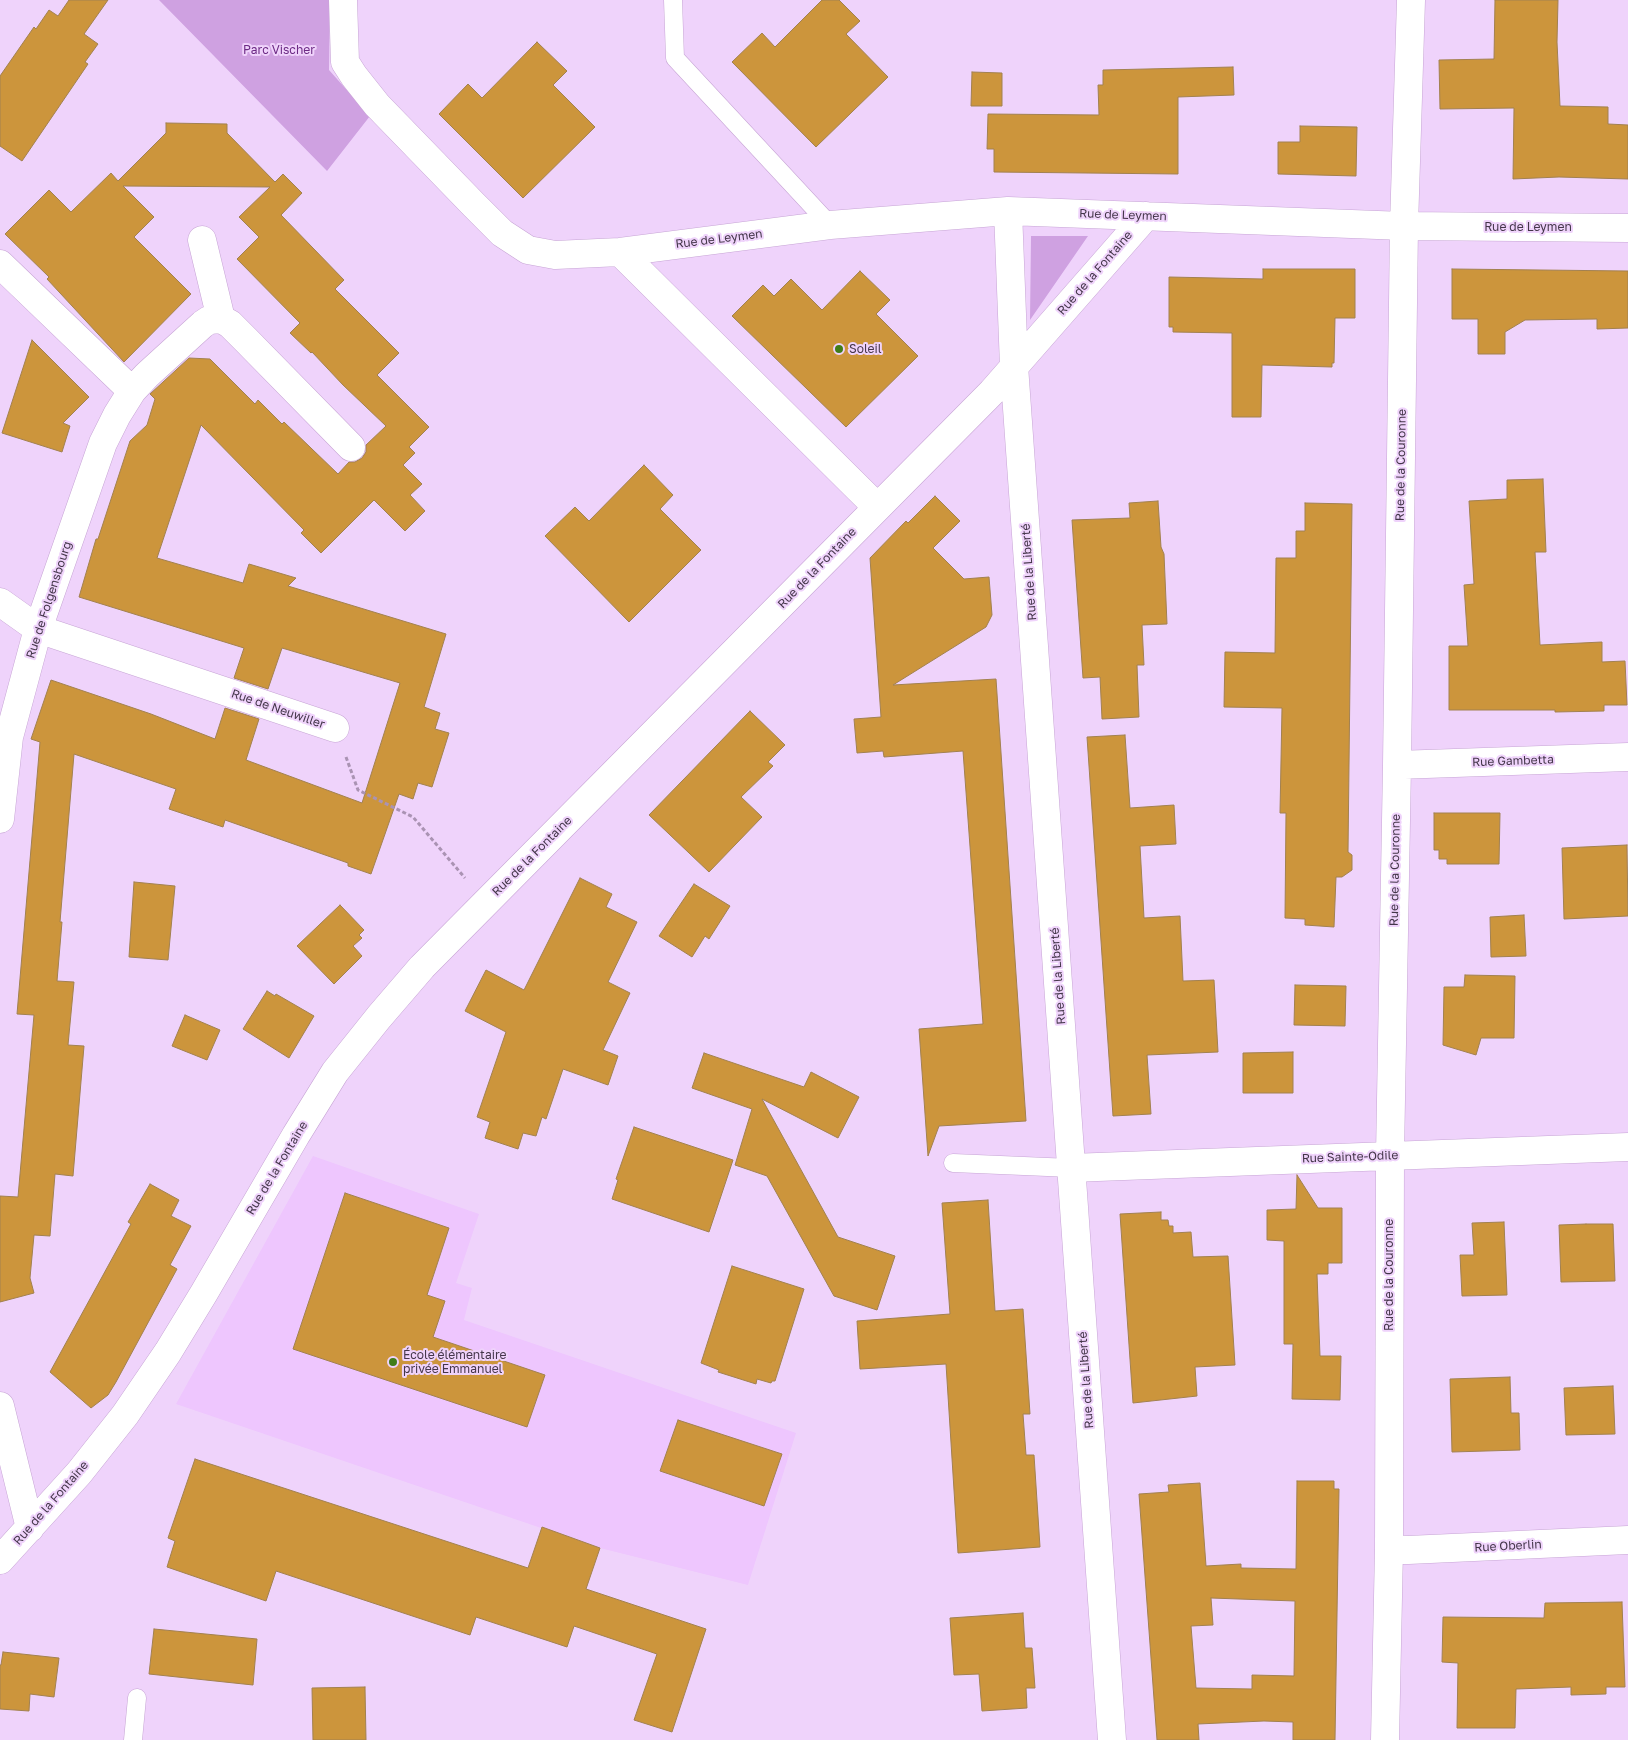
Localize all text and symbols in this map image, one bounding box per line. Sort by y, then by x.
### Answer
park label: Parc Vischer [243,43,315,57]
street label: Rue de Leymen [1079,206,1167,224]
street label: Rue de Leymen [1484,220,1572,234]
street label: Rue de Leymen [675,227,763,251]
street label: Rue de la Fontaine [1055,228,1135,318]
place label: Soleil [849,342,882,356]
marker: Soleil [833,343,845,355]
street label: Rue de la Couronne [1393,409,1409,521]
street label: Rue de la Liberté [1018,523,1040,621]
street label: Rue de la Fontaine [775,525,859,611]
street label: Rue de Folgensbourg [23,540,75,660]
street label: Rue de Neuwiller [229,686,327,732]
street label: Rue Gambetta [1472,752,1554,770]
street label: Rue de la Fontaine [489,813,575,899]
street label: Rue de la Couronne [1387,814,1403,926]
street label: Rue de la Liberté [1047,927,1069,1025]
street label: Rue de la Fontaine [243,1119,311,1217]
street label: Rue Sainte-Odile [1302,1148,1398,1166]
street label: Rue de la Couronne [1382,1219,1396,1331]
street label: Rue de la Liberté [1075,1331,1097,1429]
place label: École élémentaire privée Emmanuel [403,1348,506,1376]
marker: École élémentaire privée Emmanuel [387,1356,399,1368]
street label: Rue de la Fontaine [11,1458,91,1548]
street label: Rue Oberlin [1474,1537,1542,1555]

